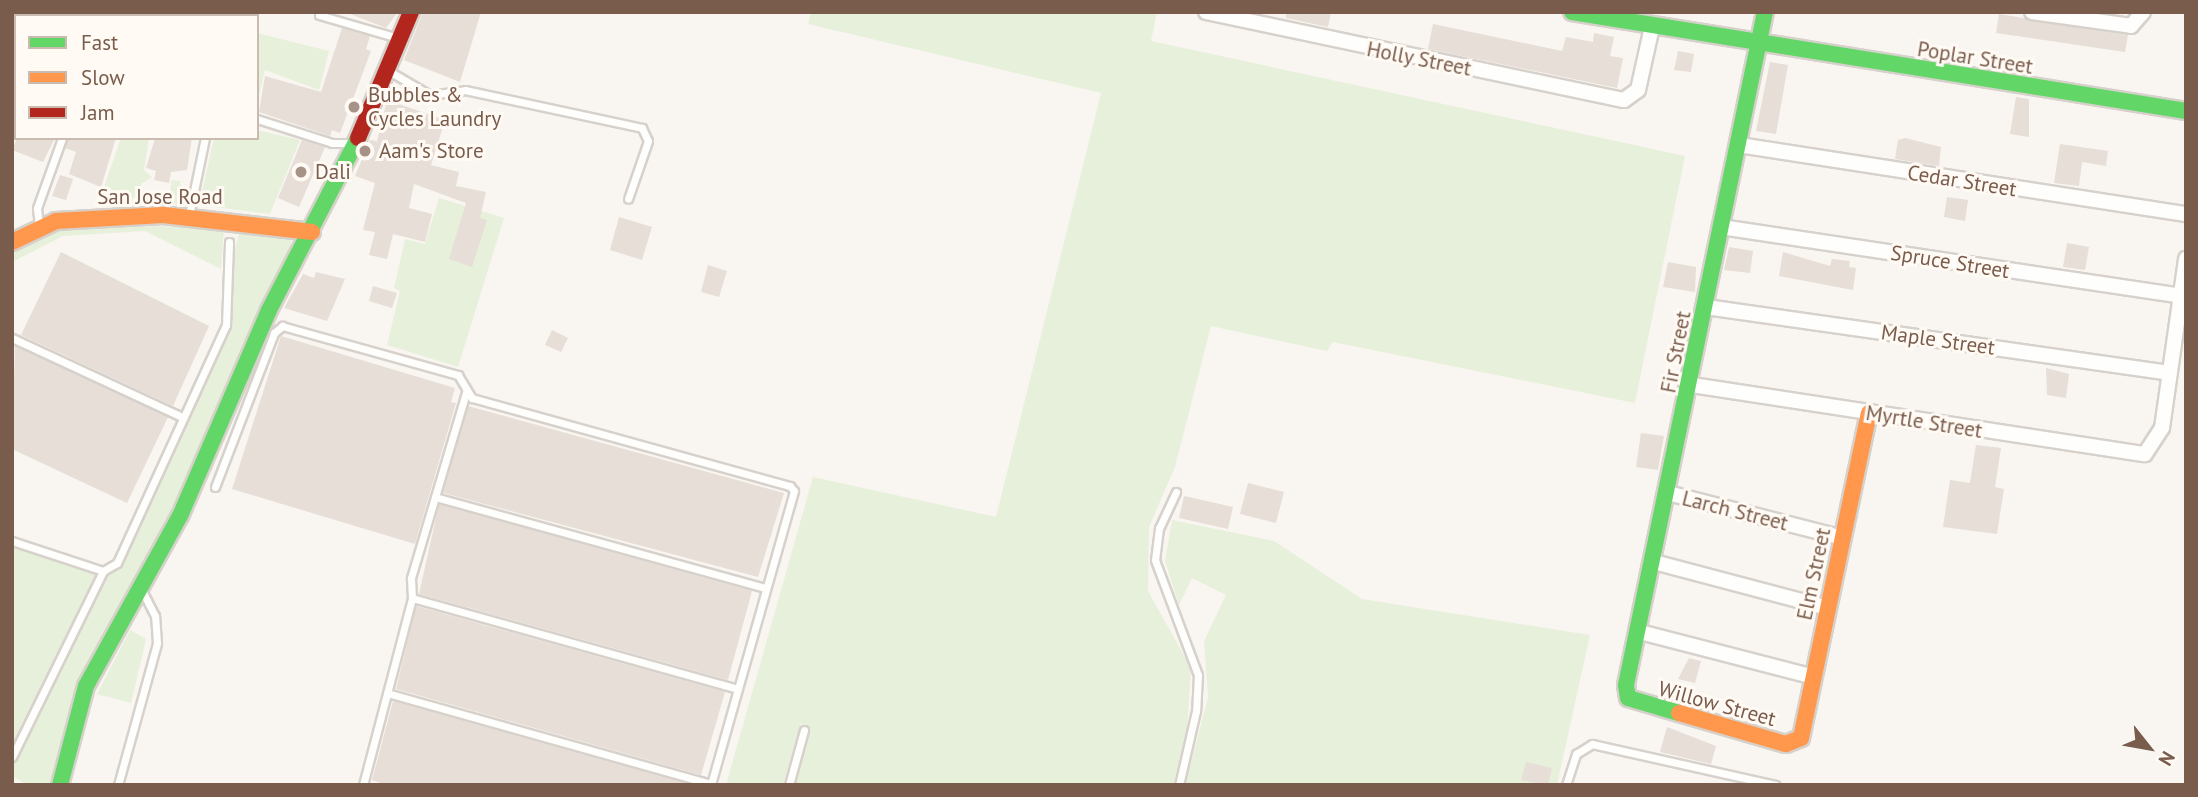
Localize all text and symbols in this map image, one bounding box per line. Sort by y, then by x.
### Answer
legend [14,14,259,140]
text: Fast [81,29,118,56]
street label: Holly Street [1364,36,1474,82]
street label: Poplar Street [1915,36,2035,80]
text: Slow [81,64,125,91]
place label: Bubbles & Cycles Laundry [368,82,501,132]
text: Jam [81,99,115,126]
marker: Bubbles & Cycles Laundry [346,99,362,115]
place label: Aam's Store [379,138,484,164]
marker: Aam's Store [357,143,373,159]
place label: Dali [315,159,351,185]
street label: Cedar Street [1906,160,2018,202]
marker: Dali [293,164,309,180]
street label: San Jose Road [97,184,223,210]
street label: Spruce Street [1889,240,2011,284]
street label: Fir Street [1656,309,1696,395]
street label: Maple Street [1880,320,1996,360]
street label: Myrtle Street [1864,400,1984,444]
street label: Larch Street [1679,486,1791,536]
street label: Elm Street [1792,526,1836,622]
street label: Willow Street [1655,676,1779,732]
north arrow [2114,713,2184,783]
text: N [2154,747,2181,770]

